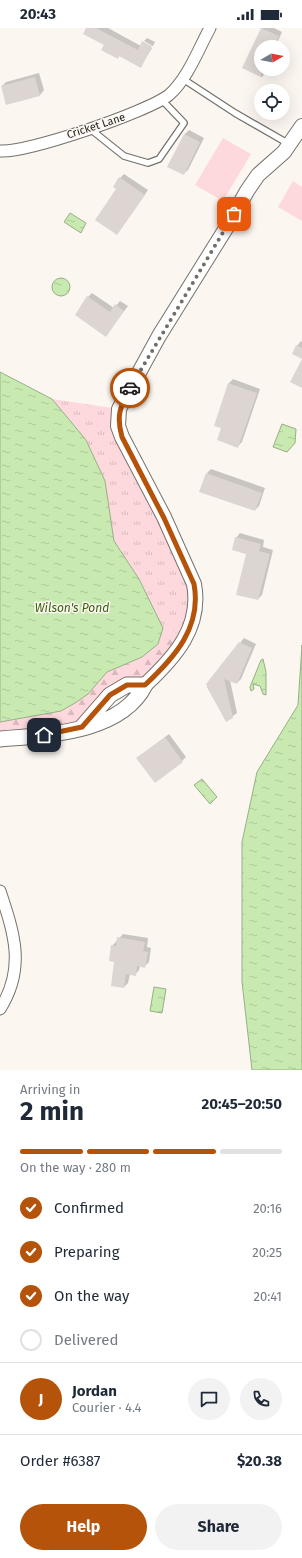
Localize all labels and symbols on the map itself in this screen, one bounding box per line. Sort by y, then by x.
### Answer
north arrow [254,40,290,76]
street label: Cricket Lane [65,110,127,142]
pin [217,197,251,231]
courier [110,368,150,408]
water label: Wilson's Pond [35,601,109,615]
pin [27,718,61,752]

